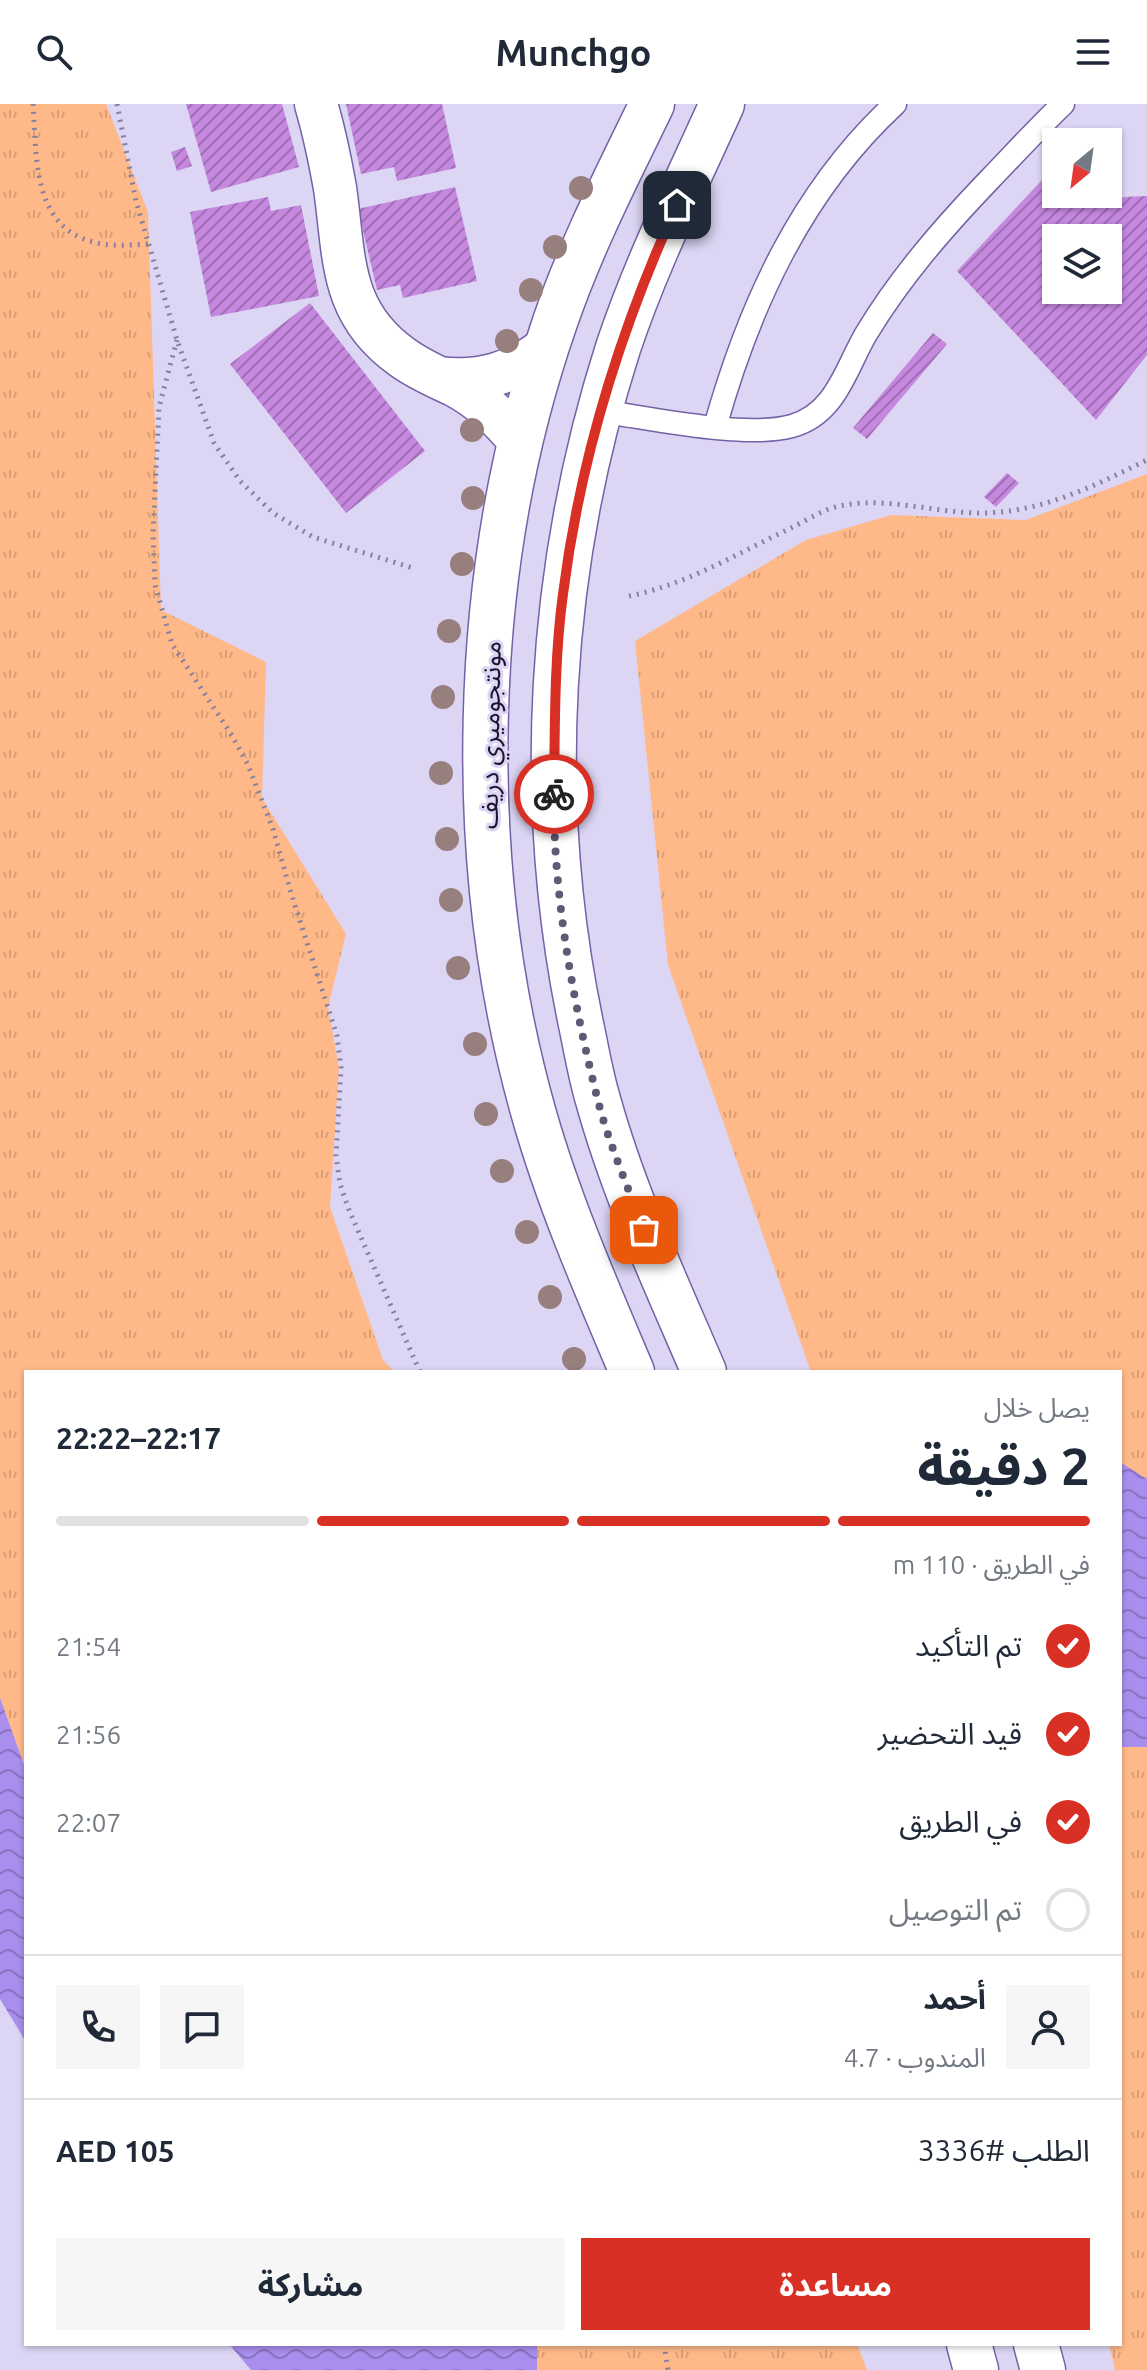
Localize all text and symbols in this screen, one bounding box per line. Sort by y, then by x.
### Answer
icon: search [32,30,76,74]
icon: menu [1071,30,1115,74]
text: Munchgo [496,32,651,73]
north arrow [1042,128,1122,208]
map controls [1042,128,1122,304]
pin [643,171,711,239]
icon: home [655,183,699,227]
button: layers [1042,224,1122,304]
street label: مونتجوميري دريف [473,641,512,829]
courier [514,754,594,834]
icon: bike [532,772,576,816]
pin [610,1196,678,1264]
icon: bag [622,1208,666,1252]
text: يصل خلال [984,1393,1090,1422]
text: 22:17–22:22 [56,1421,221,1455]
text: 2 دقيقة [918,1437,1090,1495]
text: في الطريق · 110 m [893,1550,1090,1579]
icon: check [1046,1624,1090,1668]
text: تم التأكيد [915,1628,1022,1662]
text: 21:54 [56,1632,121,1661]
icon: check [1046,1712,1090,1756]
text: قيد التحضير [878,1716,1022,1750]
text: 21:56 [56,1720,121,1749]
icon: check [1046,1800,1090,1844]
text: في الطريق [899,1804,1022,1838]
text: 22:07 [56,1808,121,1837]
text: تم التوصيل [889,1892,1022,1926]
text: أحمد [923,1981,986,2015]
button: phone [56,1985,140,2069]
button: chat [160,1985,244,2069]
button: person [1006,1985,1090,2069]
text: المندوب · 4.7 [844,2043,986,2072]
text: الطلب #3336 [918,2133,1090,2167]
text: AED 105 [56,2134,175,2168]
button: مشاركة [56,2238,565,2330]
button: مساعدة [581,2238,1090,2330]

